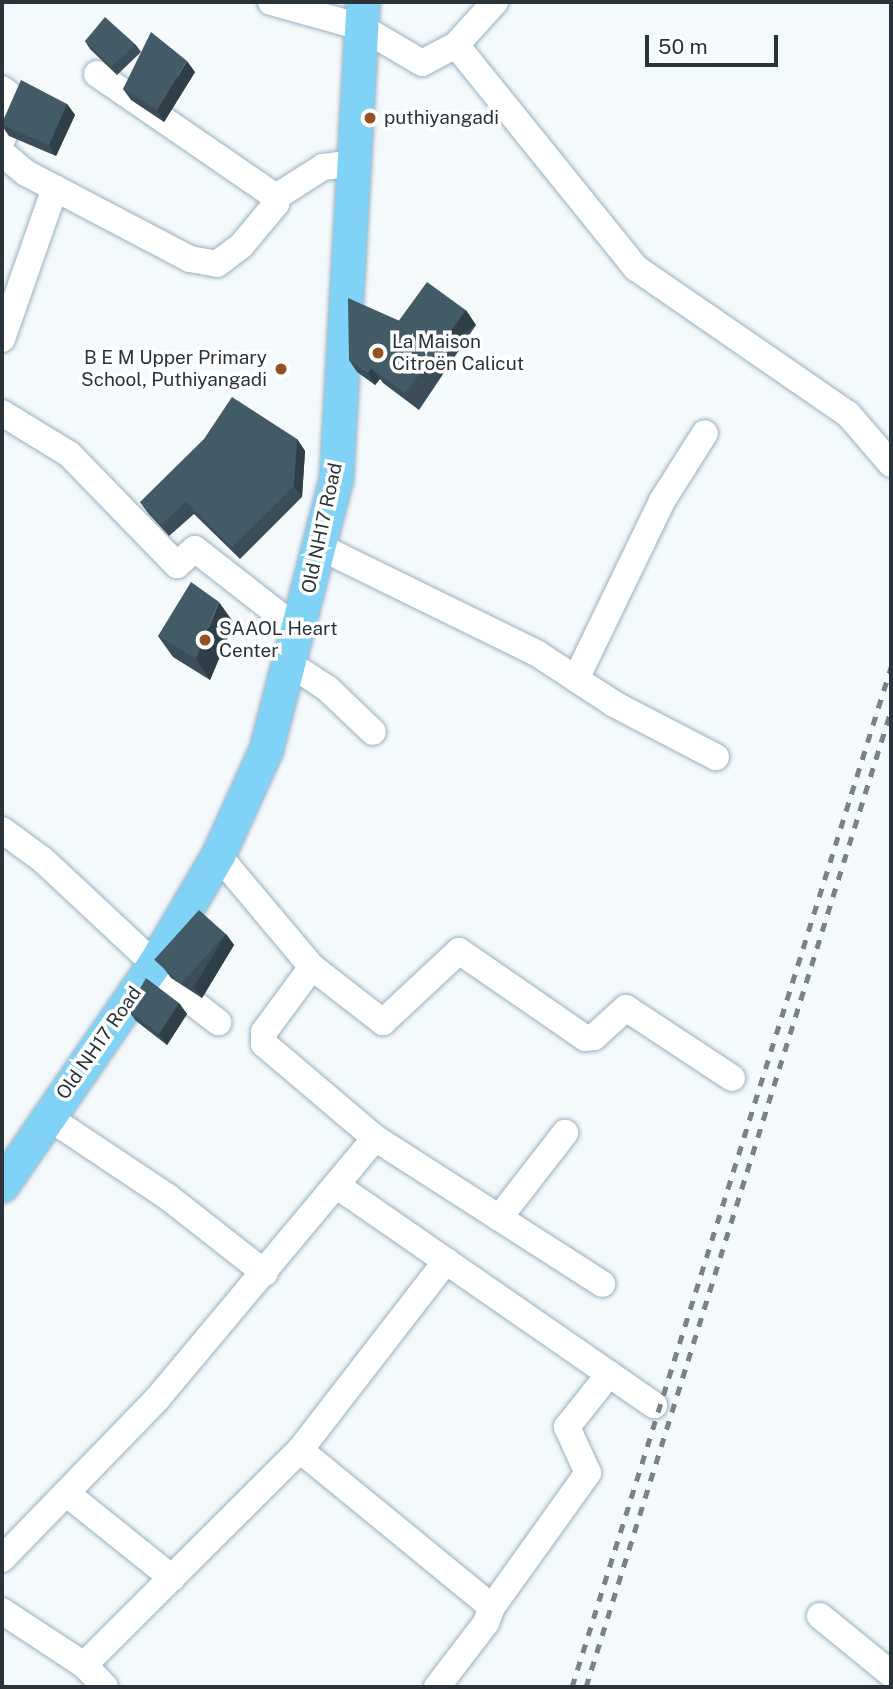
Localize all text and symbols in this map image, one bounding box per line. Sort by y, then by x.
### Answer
scale bar [648,21,781,65]
text: 50 m [658,34,708,59]
place label: puthiyangadi [384,107,499,129]
marker: puthiyangadi [362,110,378,126]
place label: La Maison Citroën Calicut [392,331,524,375]
marker: La Maison Citroën Calicut [370,345,386,361]
place label: B E M Upper Primary School, Puthiyangadi [81,347,267,391]
marker: B E M Upper Primary School, Puthiyangadi [273,361,289,377]
street label: Old NH17 Road [297,461,347,595]
place label: SAAOL Heart Center [219,618,338,662]
marker: SAAOL Heart Center [197,632,213,648]
street label: Old NH17 Road [52,982,146,1104]

